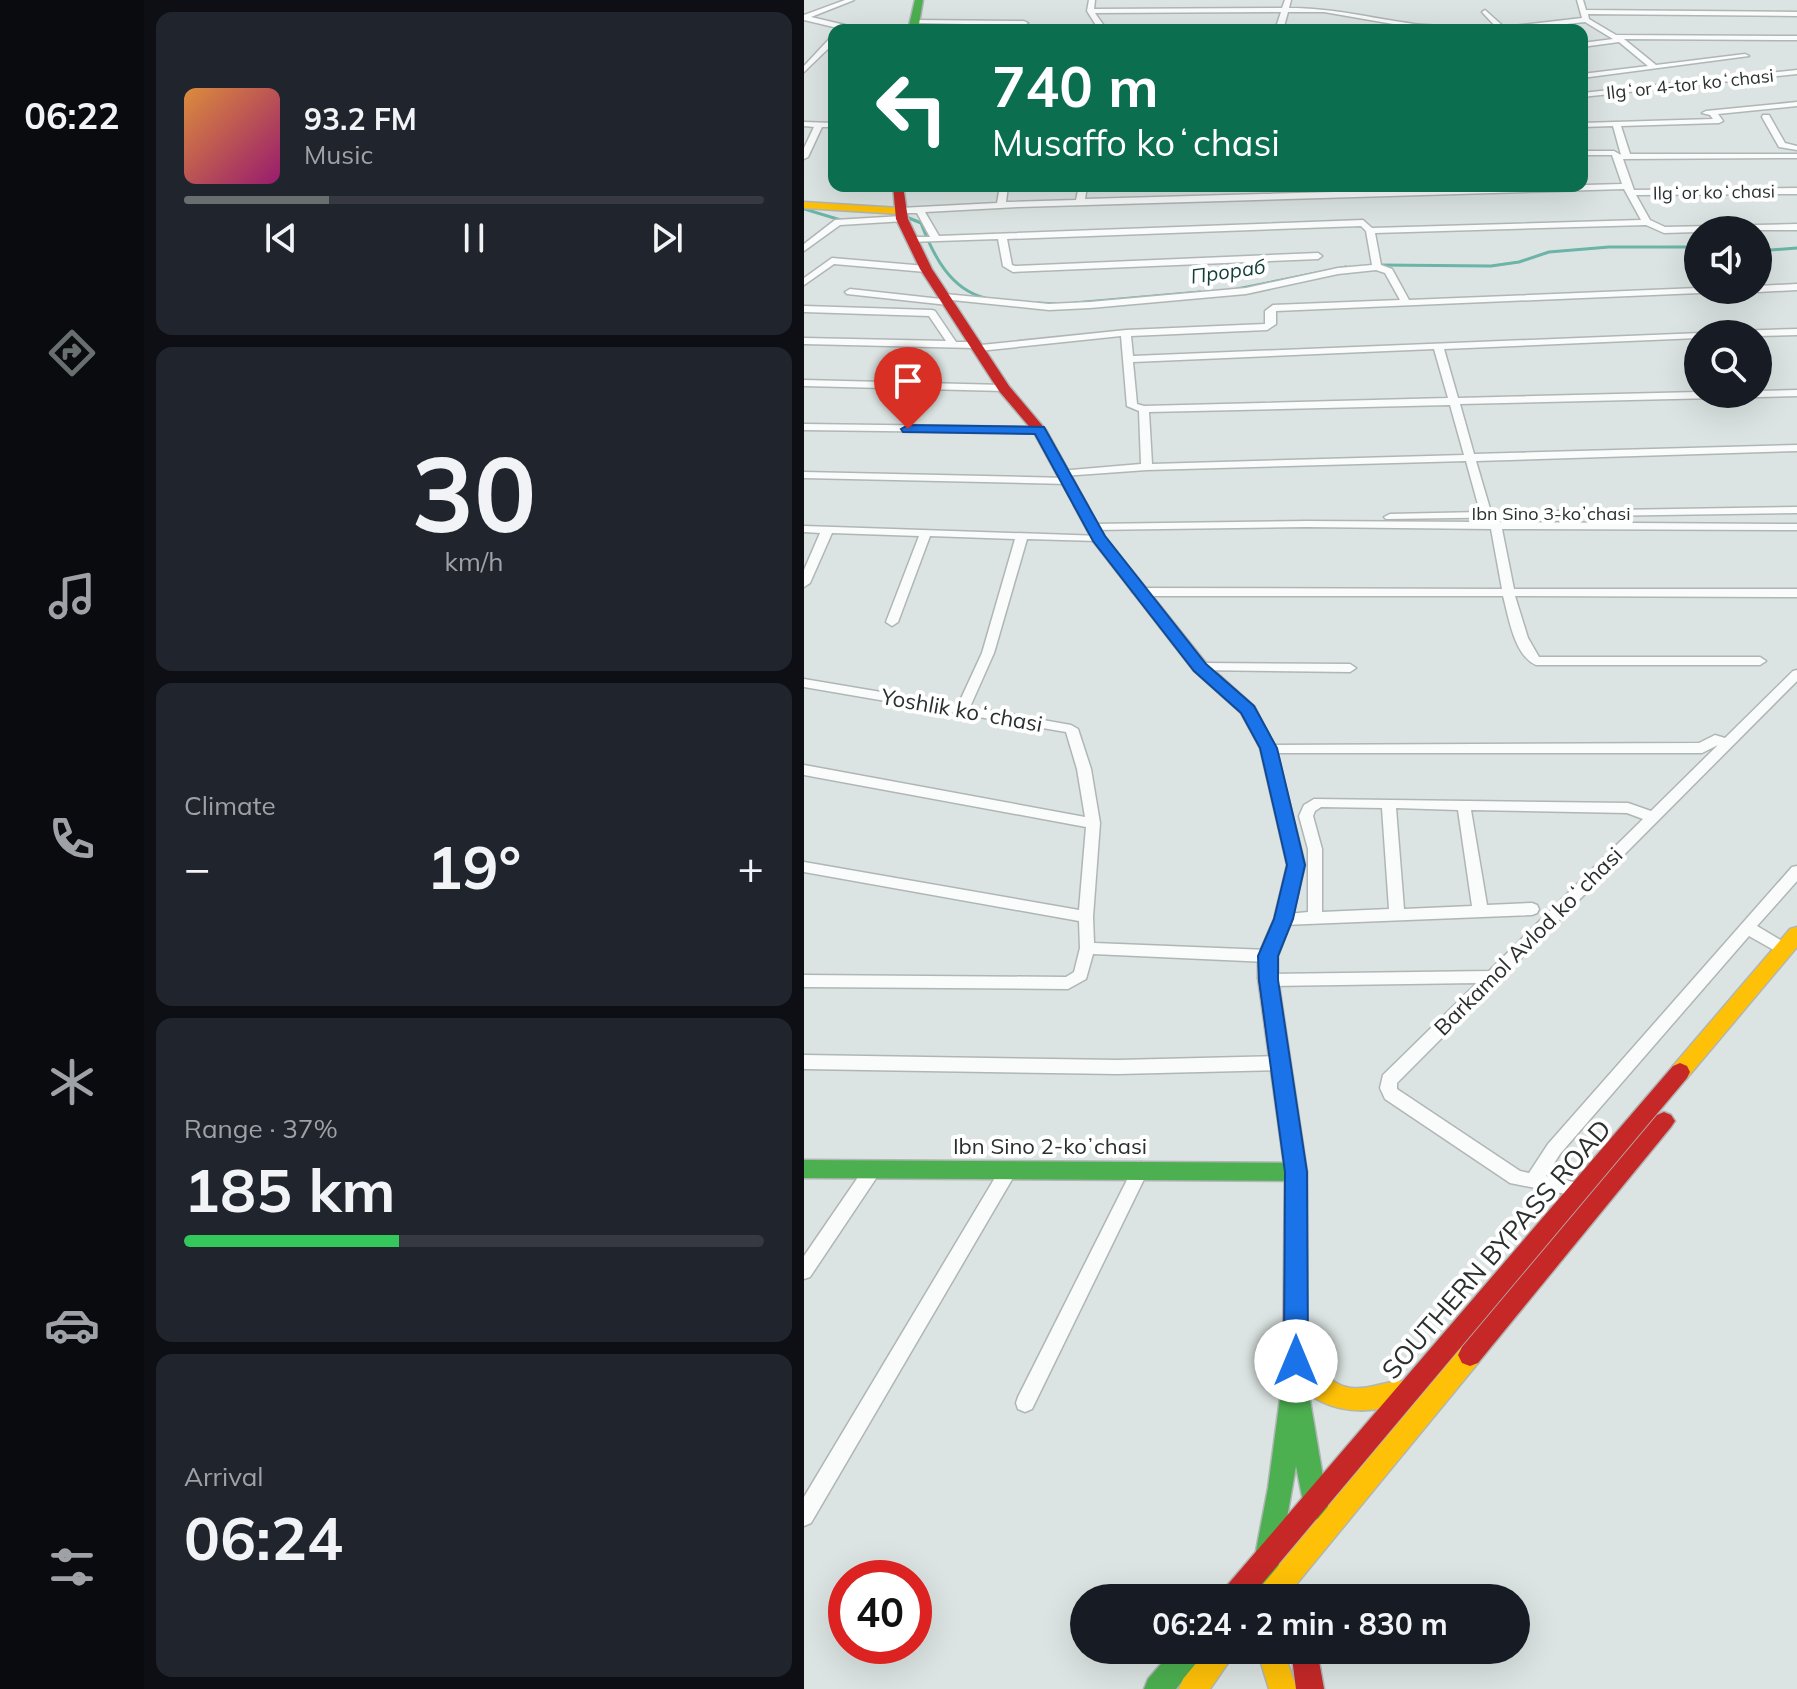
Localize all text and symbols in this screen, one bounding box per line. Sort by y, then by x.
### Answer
text: 740 m [992,51,1159,121]
icon: left [860,56,964,160]
street label: Ilgʻor 4-tor koʻchasi [1605,64,1775,104]
text: 06:22 [24,93,120,138]
text: 93.2 FM [304,100,417,138]
text: Musaffo koʻchasi [992,120,1280,165]
text: Music [304,138,373,171]
street label: Ilgʻor koʻchasi [1653,179,1775,205]
icon: previous [259,216,303,260]
icon: pause [452,216,496,260]
icon: next [645,216,689,260]
map controls [1684,216,1772,408]
button: sound [1684,216,1772,304]
water label: Прораб [1189,253,1267,289]
button: search [1684,320,1772,408]
icon: directions [44,325,100,381]
pin [874,347,942,429]
icon: arrive [886,359,930,403]
text: 30 [412,427,536,558]
street label: Ibn Sino 3-koʼchasi [1472,502,1630,525]
text: km/h [445,545,503,578]
icon: music [44,568,100,624]
street label: Yoshlik koʻchasi [878,682,1045,738]
text: Climate [184,789,276,822]
icon: phone [44,811,100,867]
text: 19° [427,829,521,904]
text: − [184,840,210,895]
text: + [738,840,764,895]
street label: Barkamol Avlod koʻchasi [1428,841,1628,1041]
icon: climate [44,1054,100,1110]
text: Range · 37% [184,1112,338,1145]
street label: SOUTHERN BYPASS ROAD [1374,1112,1618,1386]
street label: Ibn Sino 2-koʼchasi [953,1132,1147,1160]
text: 185 km [184,1152,396,1227]
icon: car [44,1297,100,1353]
position arrow [1254,1319,1338,1403]
text: Arrival [184,1460,264,1493]
text: 06:24 [184,1500,343,1575]
icon: filters [44,1539,100,1595]
speed limit sign: 40 [828,1560,932,1664]
text: 06:24 · 2 min · 830 m [1152,1605,1448,1643]

